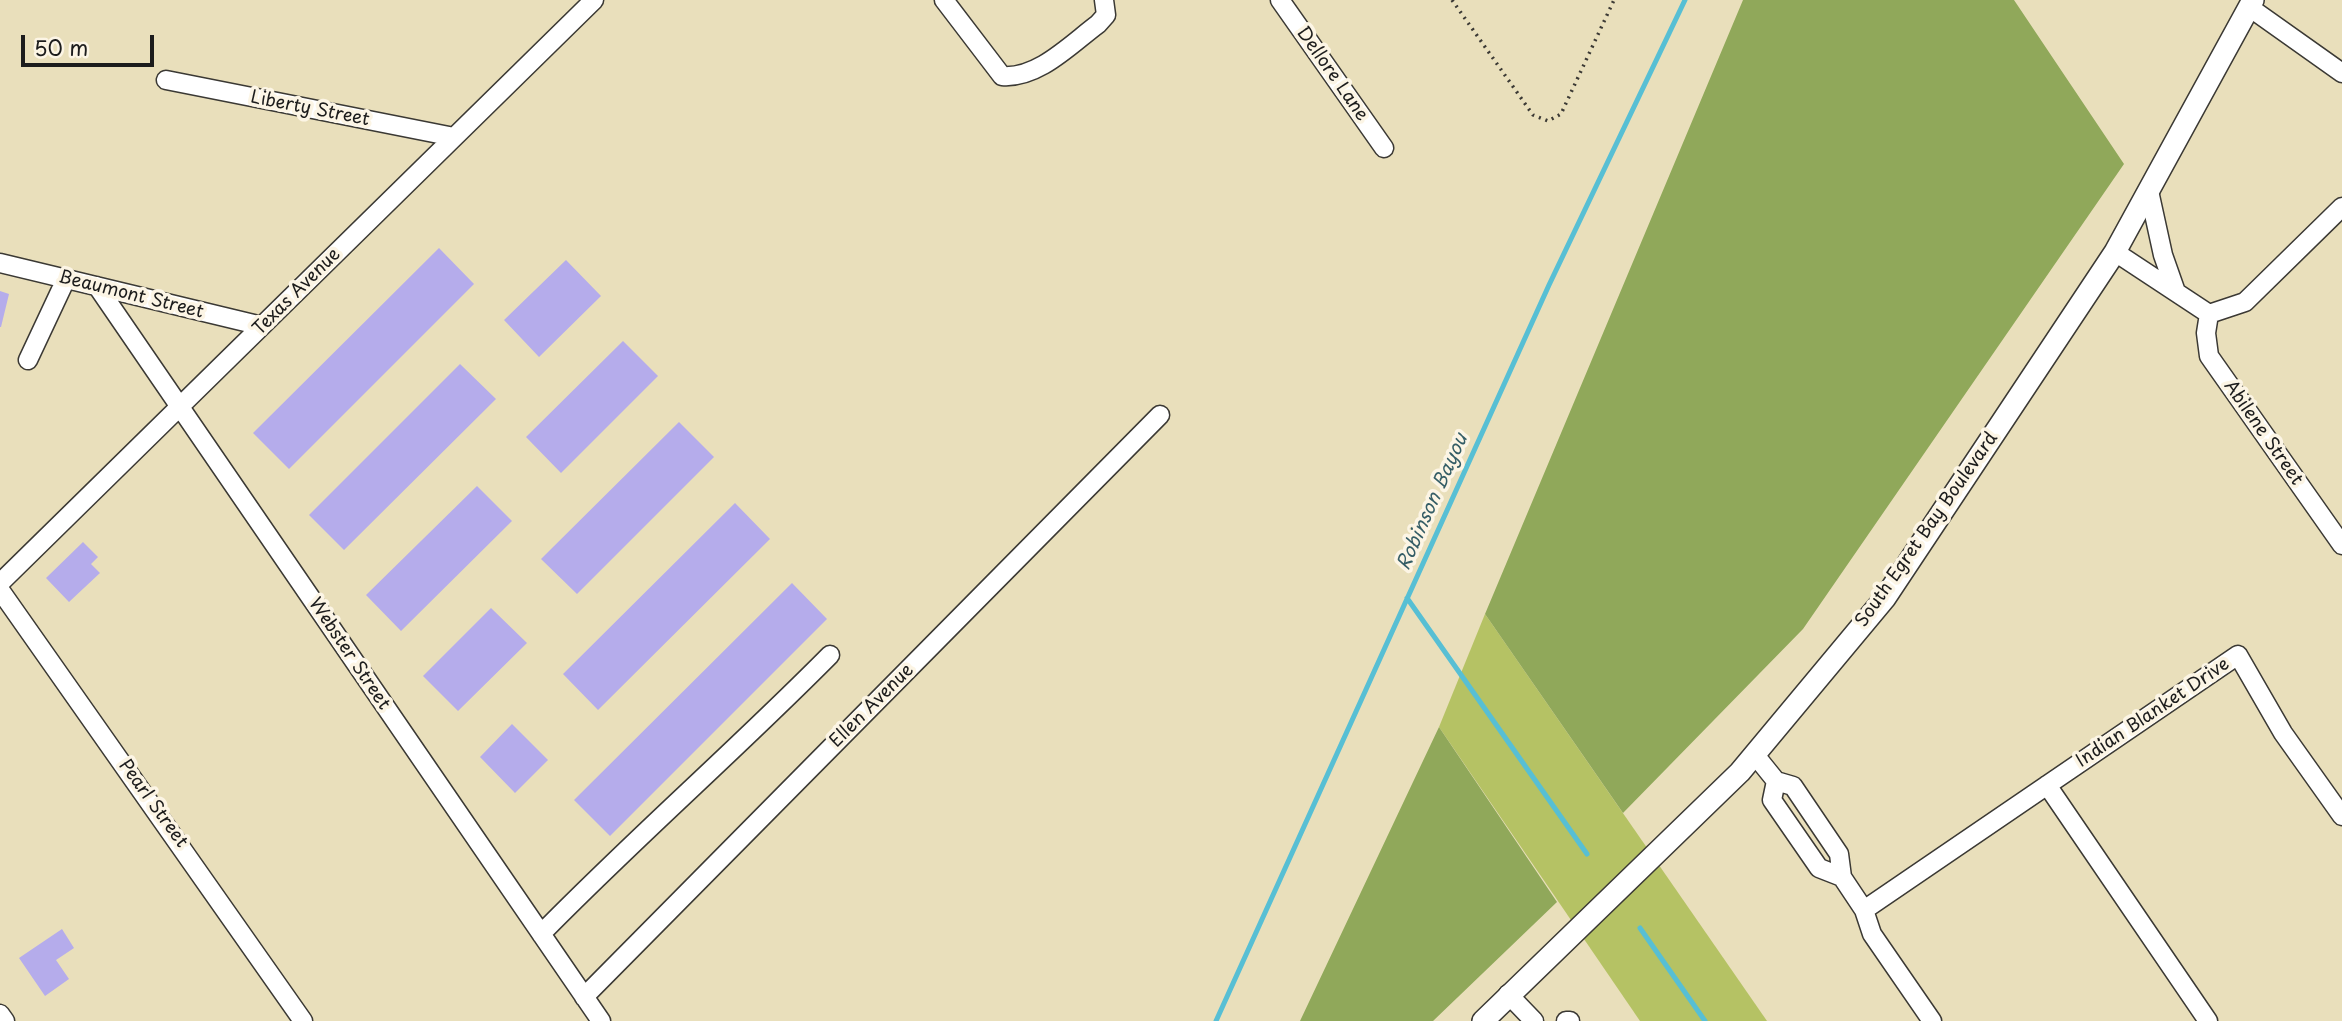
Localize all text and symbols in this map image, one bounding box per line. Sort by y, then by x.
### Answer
scale bar [24,21,158,65]
street label: Dellore Lane [1292,23,1372,125]
text: 50 m [34,31,88,63]
street label: Liberty Street [249,87,371,131]
street label: Texas Avenue [249,244,345,340]
street label: Beaumont Street [56,267,206,323]
street label: Abilene Street [2219,376,2307,490]
street label: South Egret Bay Boulevard [1851,429,2003,631]
water label: Robinson Bayou [1393,430,1473,574]
street label: Webster Street [304,594,394,714]
street label: Indian Blanket Drive [2072,654,2234,772]
street label: Ellen Avenue [826,660,918,752]
street label: Pearl Street [114,756,192,852]

